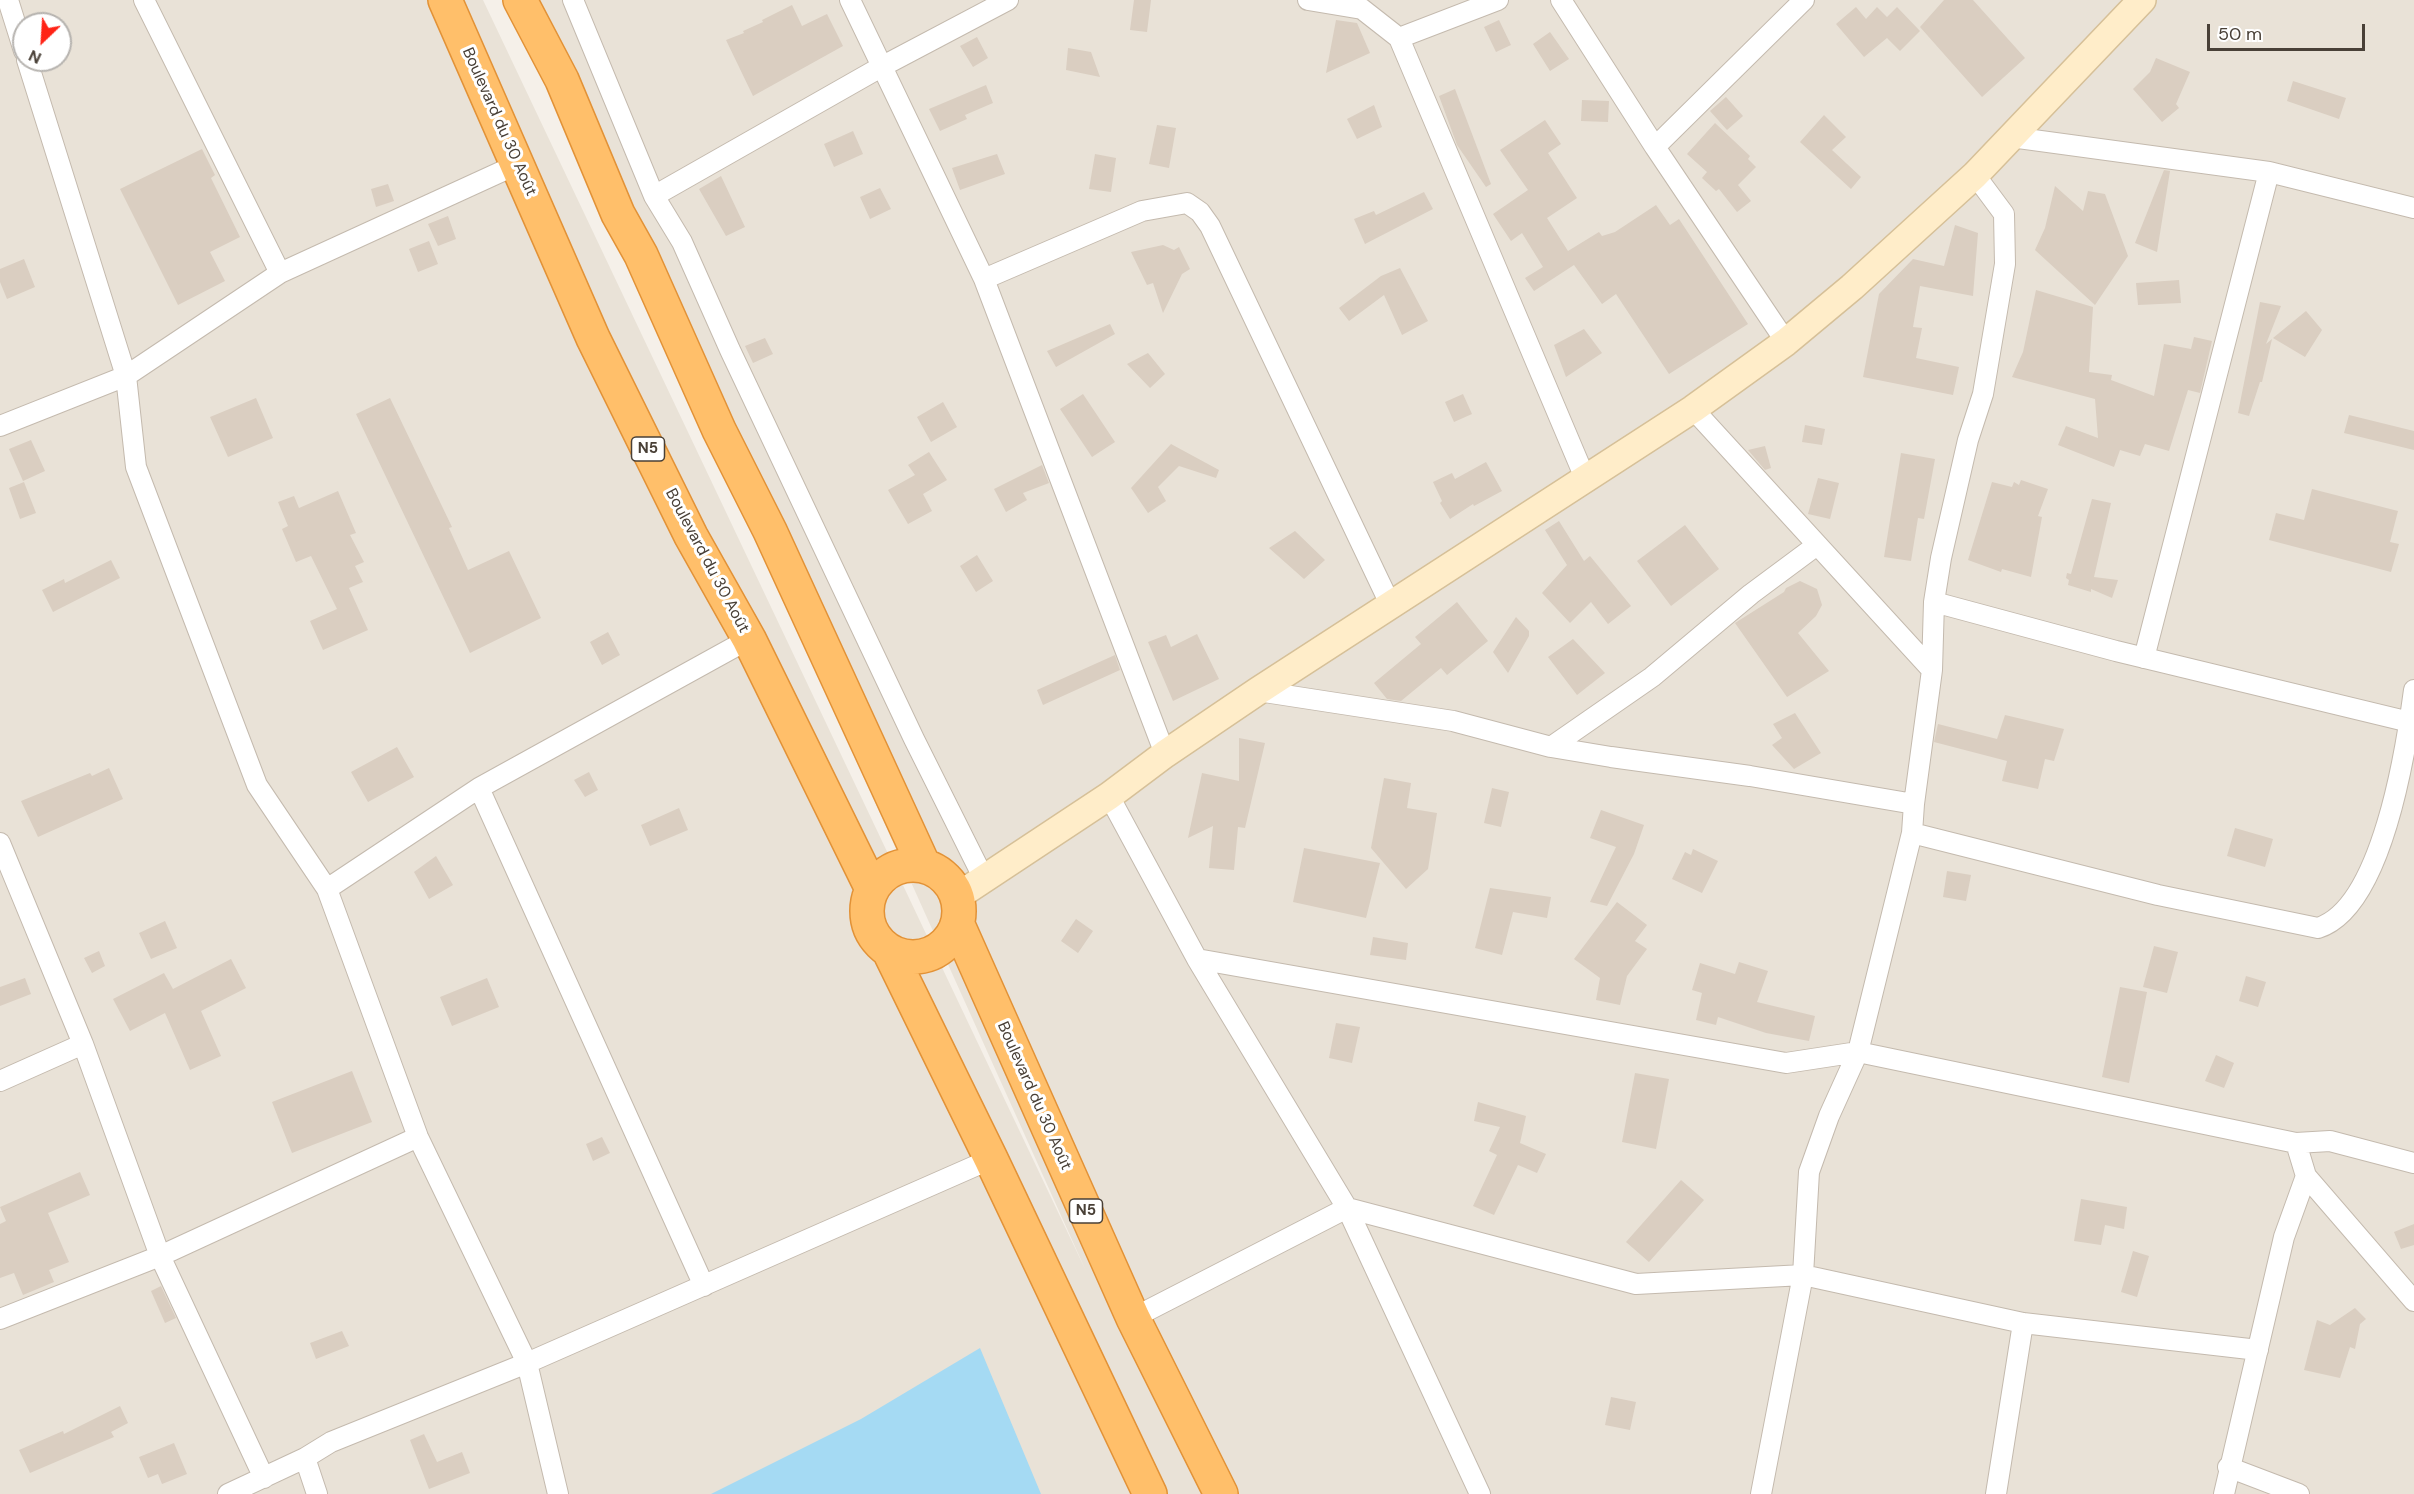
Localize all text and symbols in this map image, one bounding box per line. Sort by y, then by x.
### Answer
north arrow [12,12,72,72]
scale bar [2210,12,2368,50]
text: 50 m [2218,22,2262,46]
text: N [25,45,45,69]
street label: Boulevard du 30 Août [458,45,540,199]
road number: N5 [632,437,664,461]
street label: Boulevard du 30 Août [661,486,753,636]
street label: Boulevard du 30 Août [993,1019,1075,1173]
road number: N5 [1070,1199,1102,1223]

